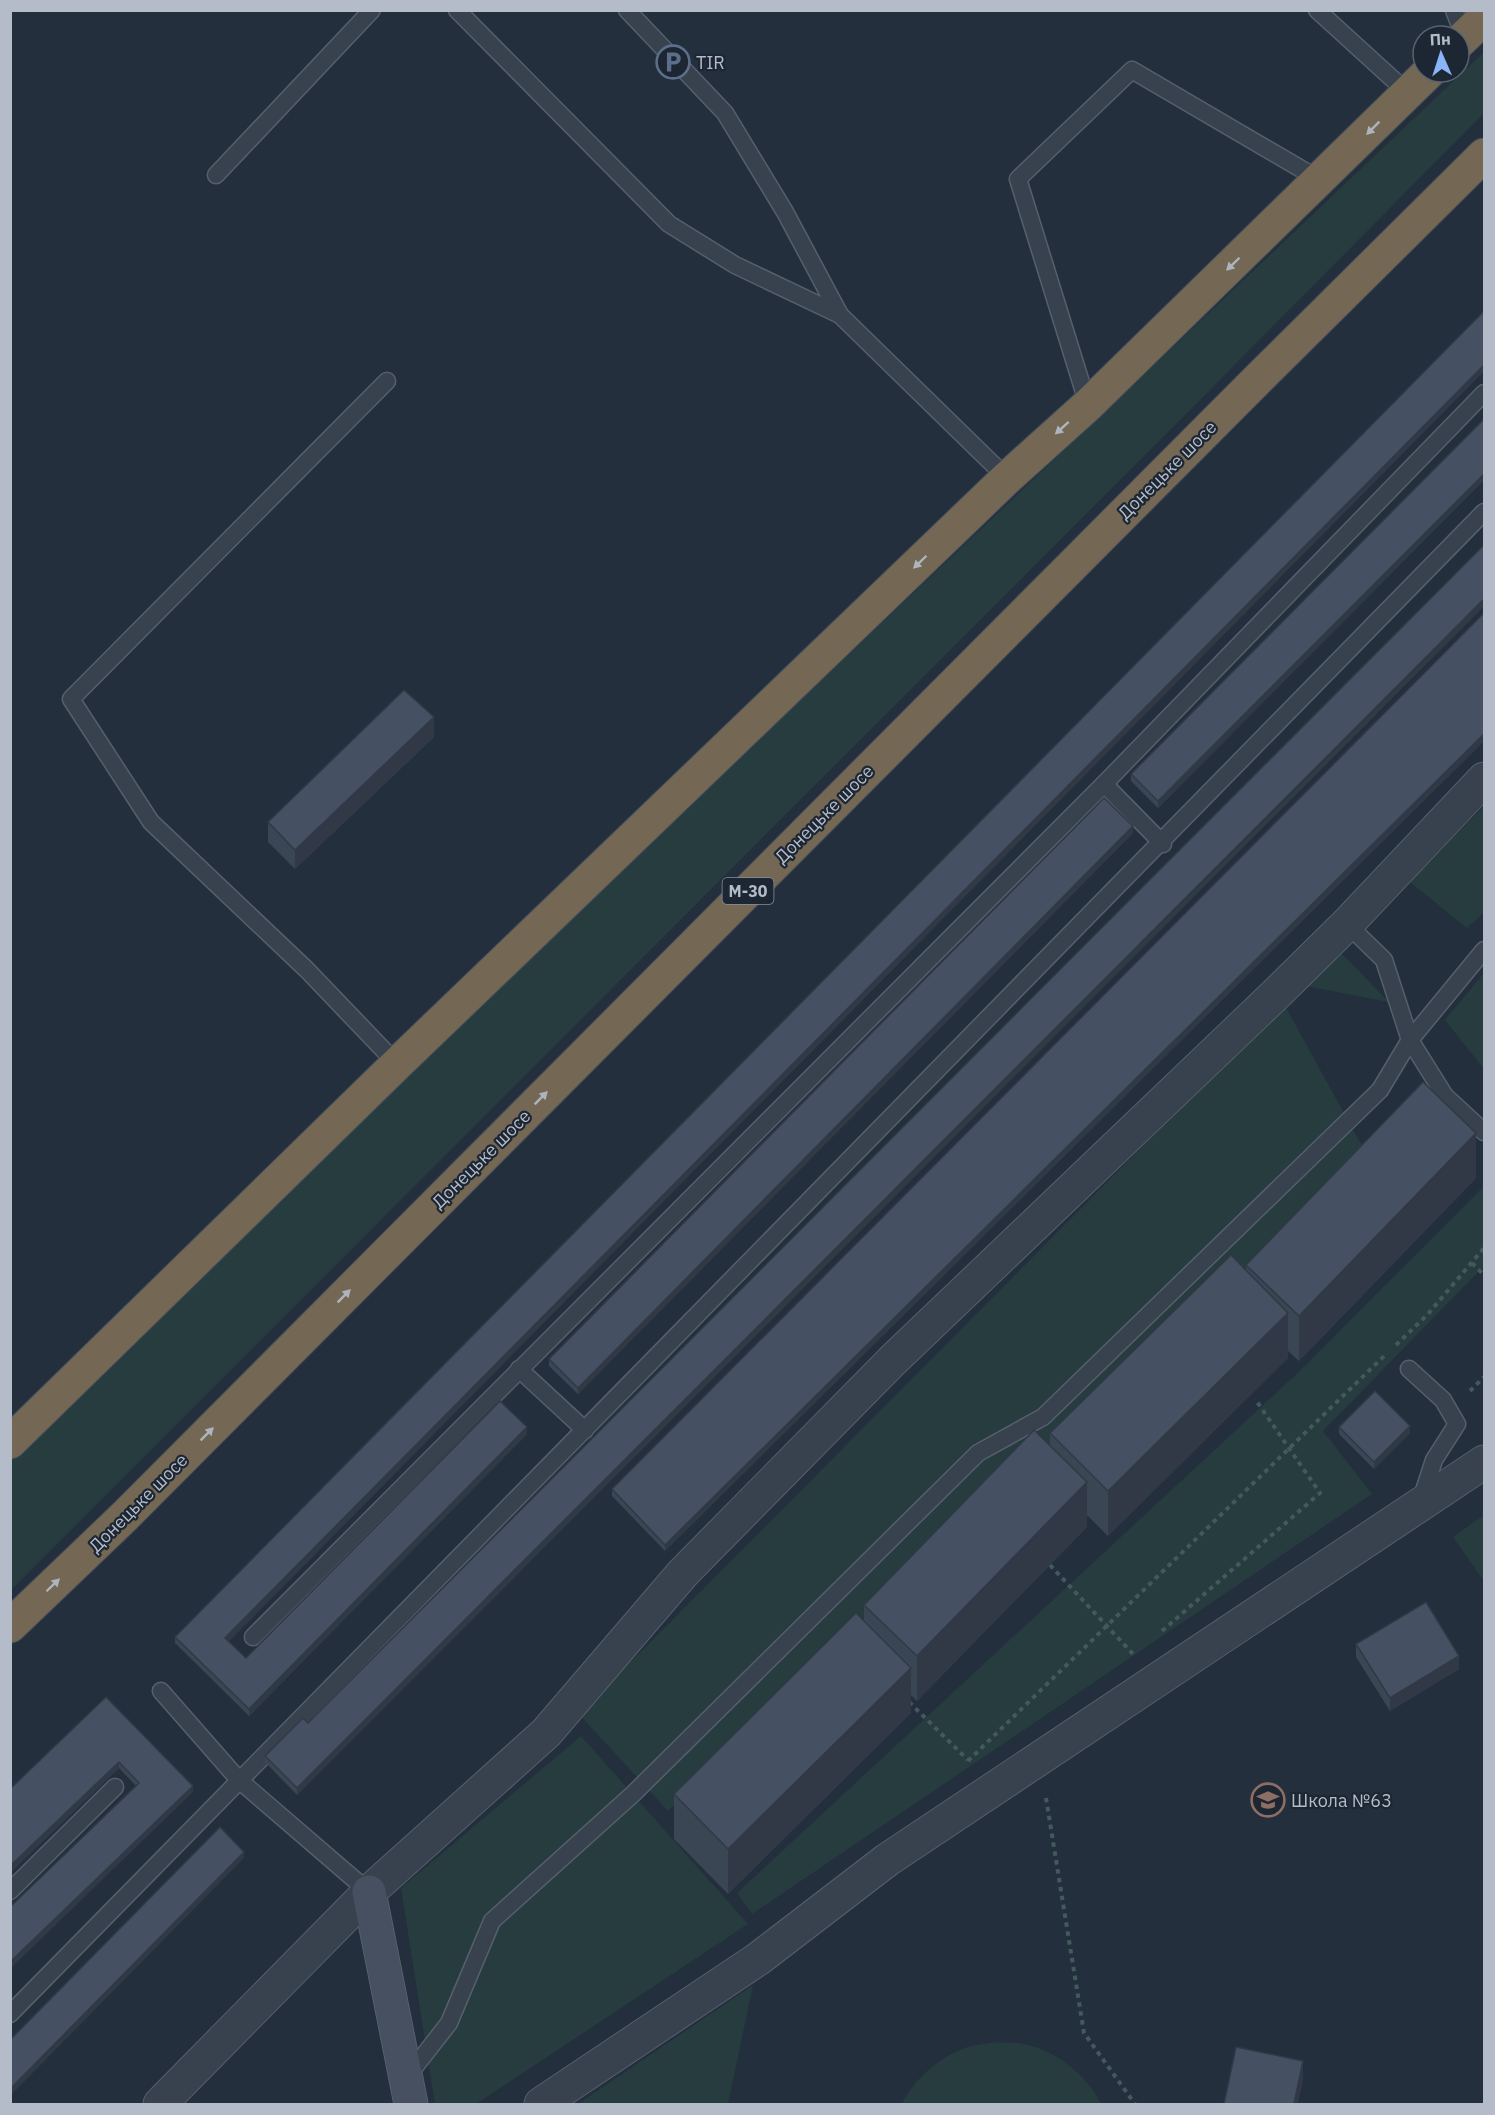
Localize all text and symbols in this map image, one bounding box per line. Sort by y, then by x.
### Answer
north arrow [1411,24,1471,84]
text: Пн [1429,28,1451,50]
parking icon: TIR [655,44,691,80]
place label: TIR [696,51,725,74]
one-way arrow [1365,121,1380,135]
one-way arrow [1227,257,1241,271]
street label: Донецьке шосе [1113,416,1221,524]
one-way arrow [1056,421,1070,435]
one-way arrow [913,555,928,569]
street label: Донецьке шосе [770,760,878,868]
road number: М-30 [722,878,774,904]
one-way arrow [534,1092,548,1106]
street label: Донецьке шосе [427,1105,535,1213]
one-way arrow [337,1289,352,1303]
one-way arrow [199,1428,213,1442]
street label: Донецьке шосе [84,1449,192,1557]
one-way arrow [45,1579,59,1593]
school or university icon: Школа №63 [1250,1782,1286,1818]
place label: Школа №63 [1291,1789,1392,1812]

